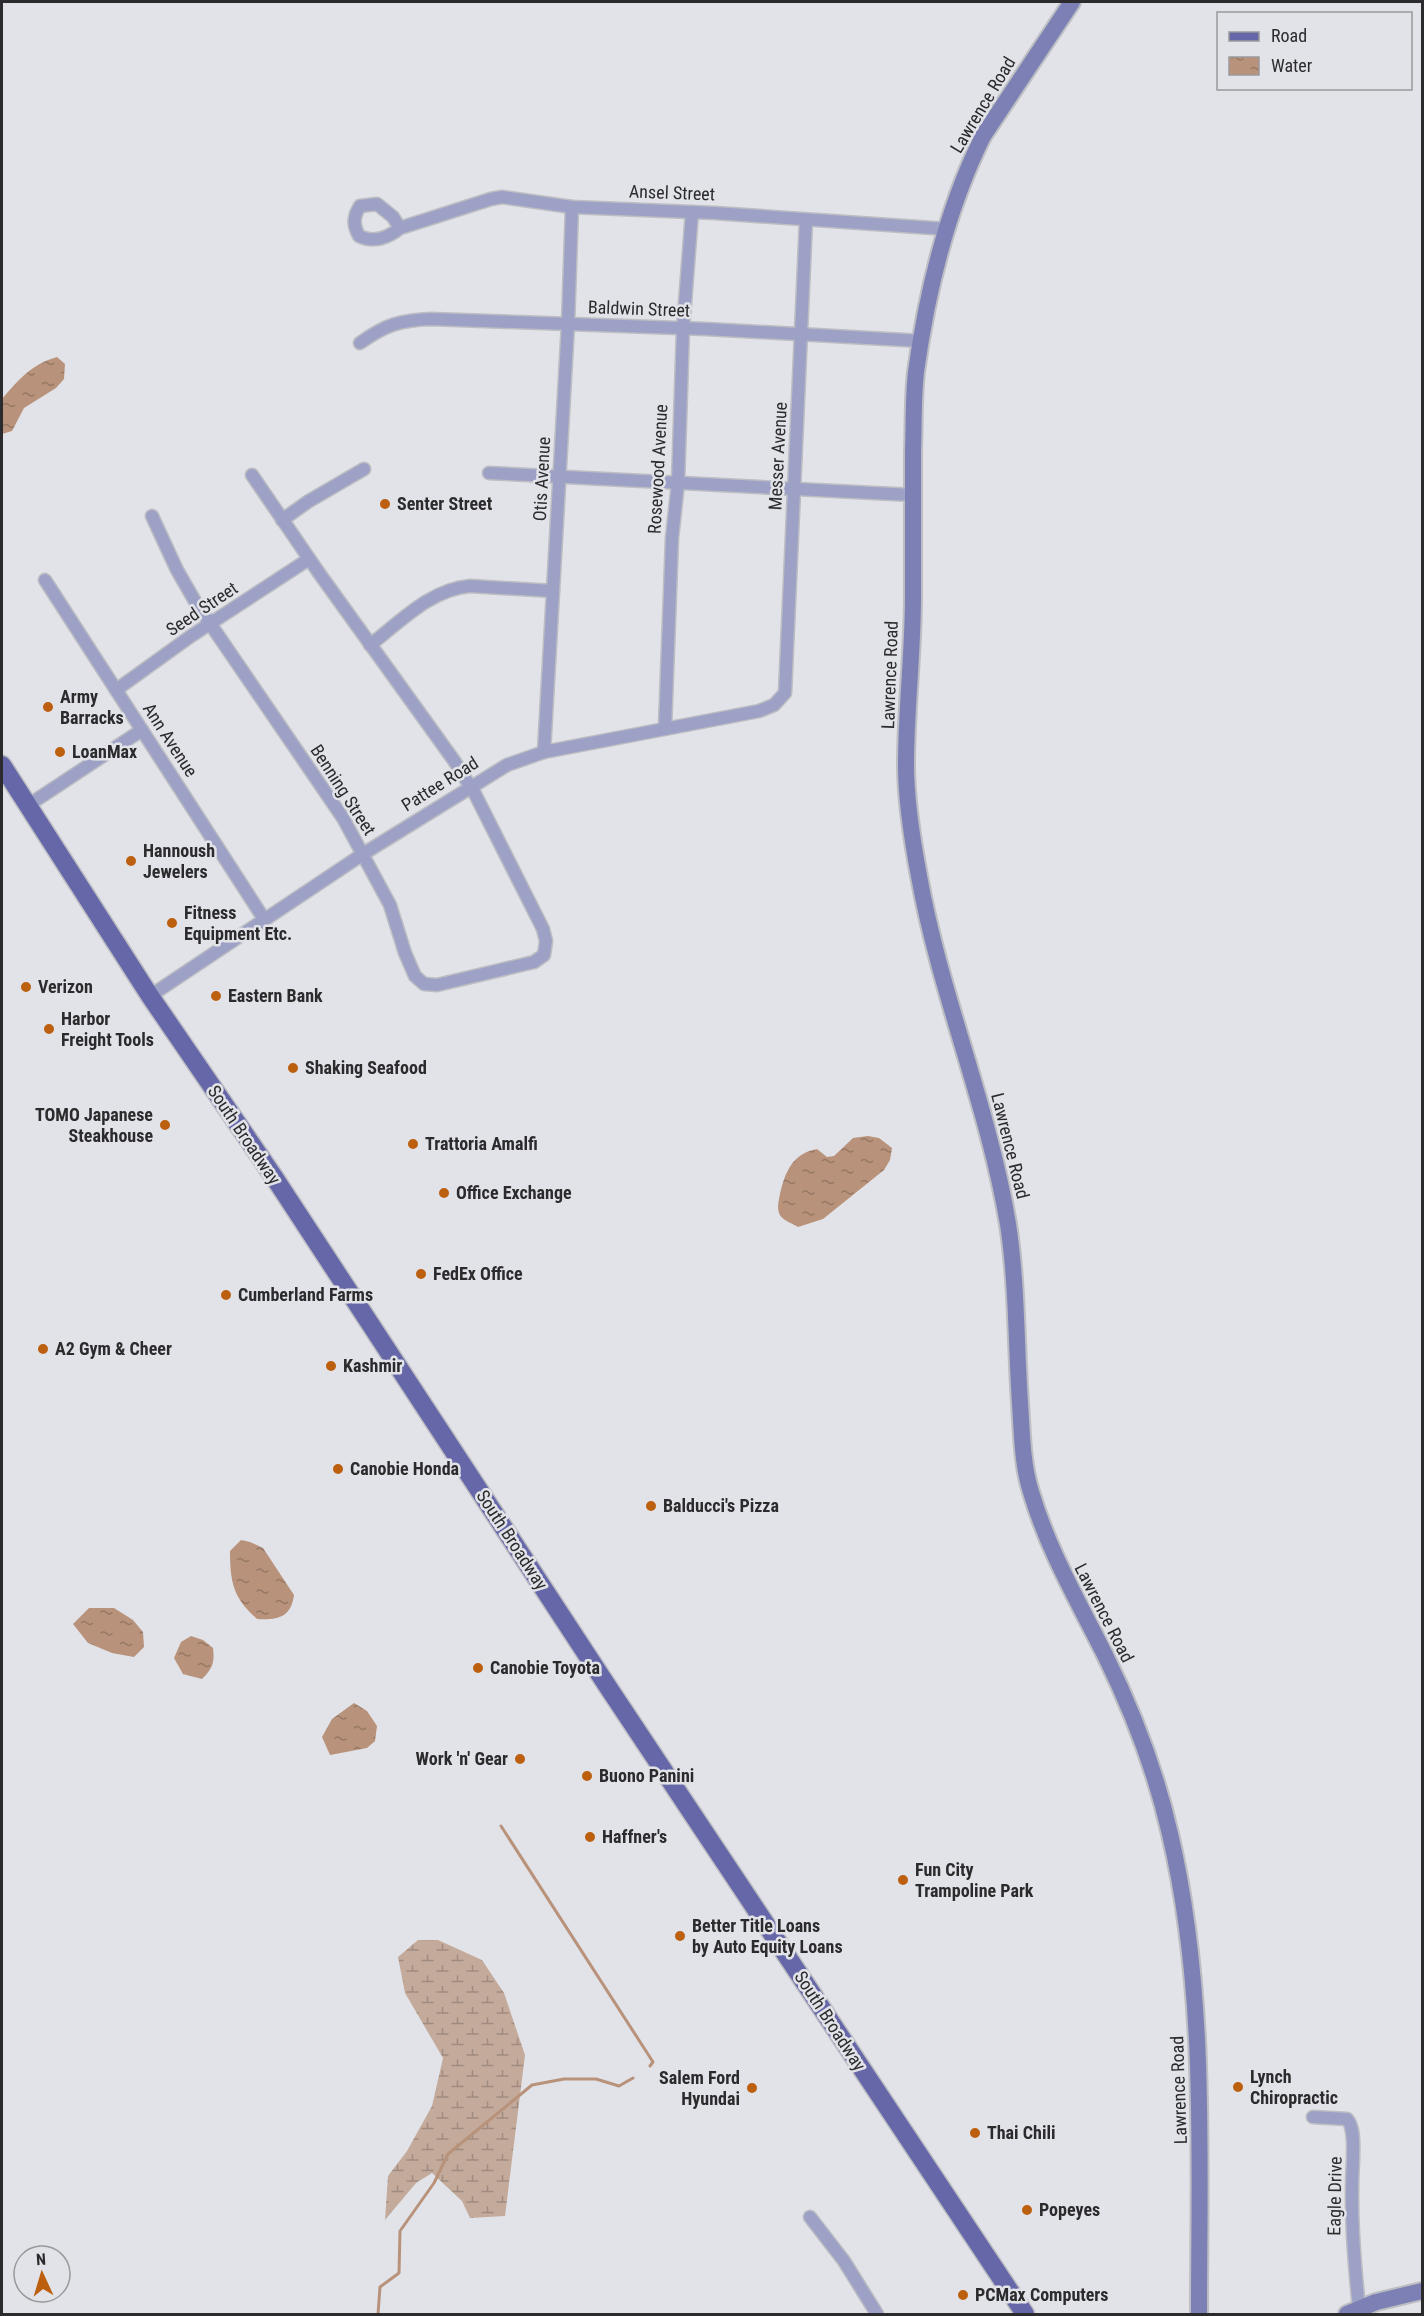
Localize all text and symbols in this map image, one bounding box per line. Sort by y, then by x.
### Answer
legend [1217,12,1412,90]
text: Road [1271,25,1307,46]
street label: Lawrence Road [946,53,1019,157]
text: Water [1271,55,1313,76]
street label: Ansel Street [629,181,715,204]
street label: Baldwin Street [587,296,691,321]
street label: Messer Avenue [764,401,791,511]
street label: Rosewood Avenue [644,404,671,534]
street label: Otis Avenue [529,436,554,522]
place label: Senter Street [397,493,493,514]
marker: Senter Street [378,497,392,511]
street label: Seed Street [162,577,241,640]
street label: Lawrence Road [877,620,902,730]
place label: Army Barracks [60,686,124,728]
street label: Ann Avenue [139,699,202,781]
marker: Army Barracks [41,700,55,714]
place label: LoanMax [72,741,137,762]
street label: Benning Street [306,741,380,839]
marker: LoanMax [53,745,67,759]
street label: Pattee Road [398,752,482,815]
place label: Hannoush Jewelers [143,840,215,882]
marker: Hannoush Jewelers [124,854,138,868]
place label: Fitness Equipment Etc. [184,902,292,944]
marker: Fitness Equipment Etc. [165,916,179,930]
place label: Verizon [38,976,93,997]
marker: Verizon [19,980,33,994]
place label: Eastern Bank [228,985,323,1006]
marker: Eastern Bank [209,989,223,1003]
place label: Harbor Freight Tools [61,1008,154,1050]
marker: Harbor Freight Tools [42,1022,56,1036]
place label: Shaking Seafood [305,1057,427,1078]
marker: Shaking Seafood [286,1061,300,1075]
street label: South Broadway [204,1081,285,1189]
street label: Lawrence Road [987,1091,1034,1201]
place label: TOMO Japanese Steakhouse [35,1104,153,1146]
marker: TOMO Japanese Steakhouse [158,1118,172,1132]
place label: Trattoria Amalfi [425,1133,538,1154]
marker: Trattoria Amalfi [406,1137,420,1151]
place label: Office Exchange [456,1182,572,1203]
marker: Office Exchange [437,1186,451,1200]
place label: FedEx Office [433,1263,523,1284]
marker: FedEx Office [414,1267,428,1281]
place label: Cumberland Farms [238,1284,373,1305]
marker: Cumberland Farms [219,1288,233,1302]
place label: A2 Gym & Cheer [55,1338,172,1359]
marker: A2 Gym & Cheer [36,1342,50,1356]
place label: Kashmir [343,1355,402,1376]
marker: Kashmir [324,1359,338,1373]
place label: Canobie Honda [350,1458,459,1479]
marker: Canobie Honda [331,1462,345,1476]
street label: South Broadway [472,1486,553,1594]
place label: Balducci's Pizza [663,1495,779,1516]
marker: Balducci's Pizza [644,1499,658,1513]
street label: Lawrence Road [1070,1560,1138,1666]
place label: Canobie Toyota [490,1657,600,1678]
marker: Canobie Toyota [471,1661,485,1675]
place label: Work 'n' Gear [416,1748,508,1769]
marker: Work 'n' Gear [513,1752,527,1766]
place label: Buono Panini [599,1765,694,1786]
marker: Buono Panini [580,1769,594,1783]
place label: Haffner's [602,1826,667,1847]
marker: Haffner's [583,1830,597,1844]
place label: Fun City Trampoline Park [915,1859,1034,1901]
marker: Fun City Trampoline Park [896,1873,910,1887]
place label: Better Title Loans by Auto Equity Loans [692,1915,843,1957]
marker: Better Title Loans by Auto Equity Loans [673,1929,687,1943]
street label: South Broadway [790,1967,871,2075]
street label: Lawrence Road [1166,2035,1191,2145]
place label: Lynch Chiropractic [1250,2066,1338,2108]
place label: Salem Ford Hyundai [659,2067,740,2109]
marker: Lynch Chiropractic [1231,2080,1245,2094]
marker: Salem Ford Hyundai [745,2081,759,2095]
place label: Thai Chili [987,2122,1056,2143]
marker: Thai Chili [968,2126,982,2140]
street label: Eagle Drive [1323,2156,1346,2236]
place label: Popeyes [1039,2199,1100,2220]
marker: Popeyes [1020,2203,1034,2217]
north arrow [12,2244,72,2304]
text: N [35,2250,47,2269]
place label: PCMax Computers [975,2284,1109,2305]
marker: PCMax Computers [956,2288,970,2302]

